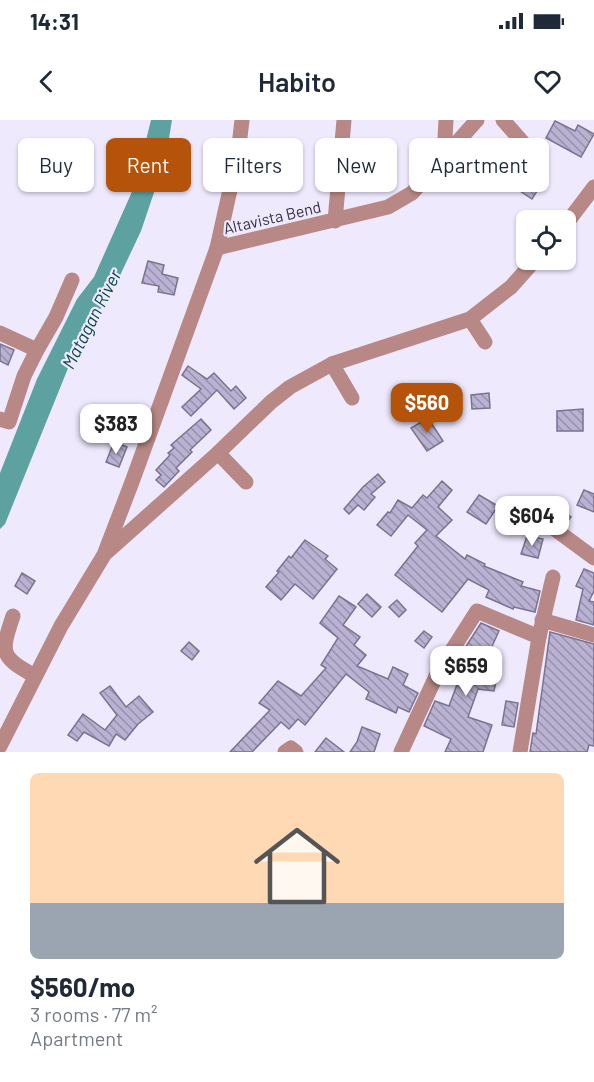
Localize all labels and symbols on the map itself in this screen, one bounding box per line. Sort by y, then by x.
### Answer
street label: Altavista Bend [221,197,323,237]
water label: Matagan River [57,265,126,372]
pin: $560 [391,383,463,434]
pin: $383 [80,404,152,455]
pin: $604 [496,496,568,547]
pin: $659 [430,646,502,697]

